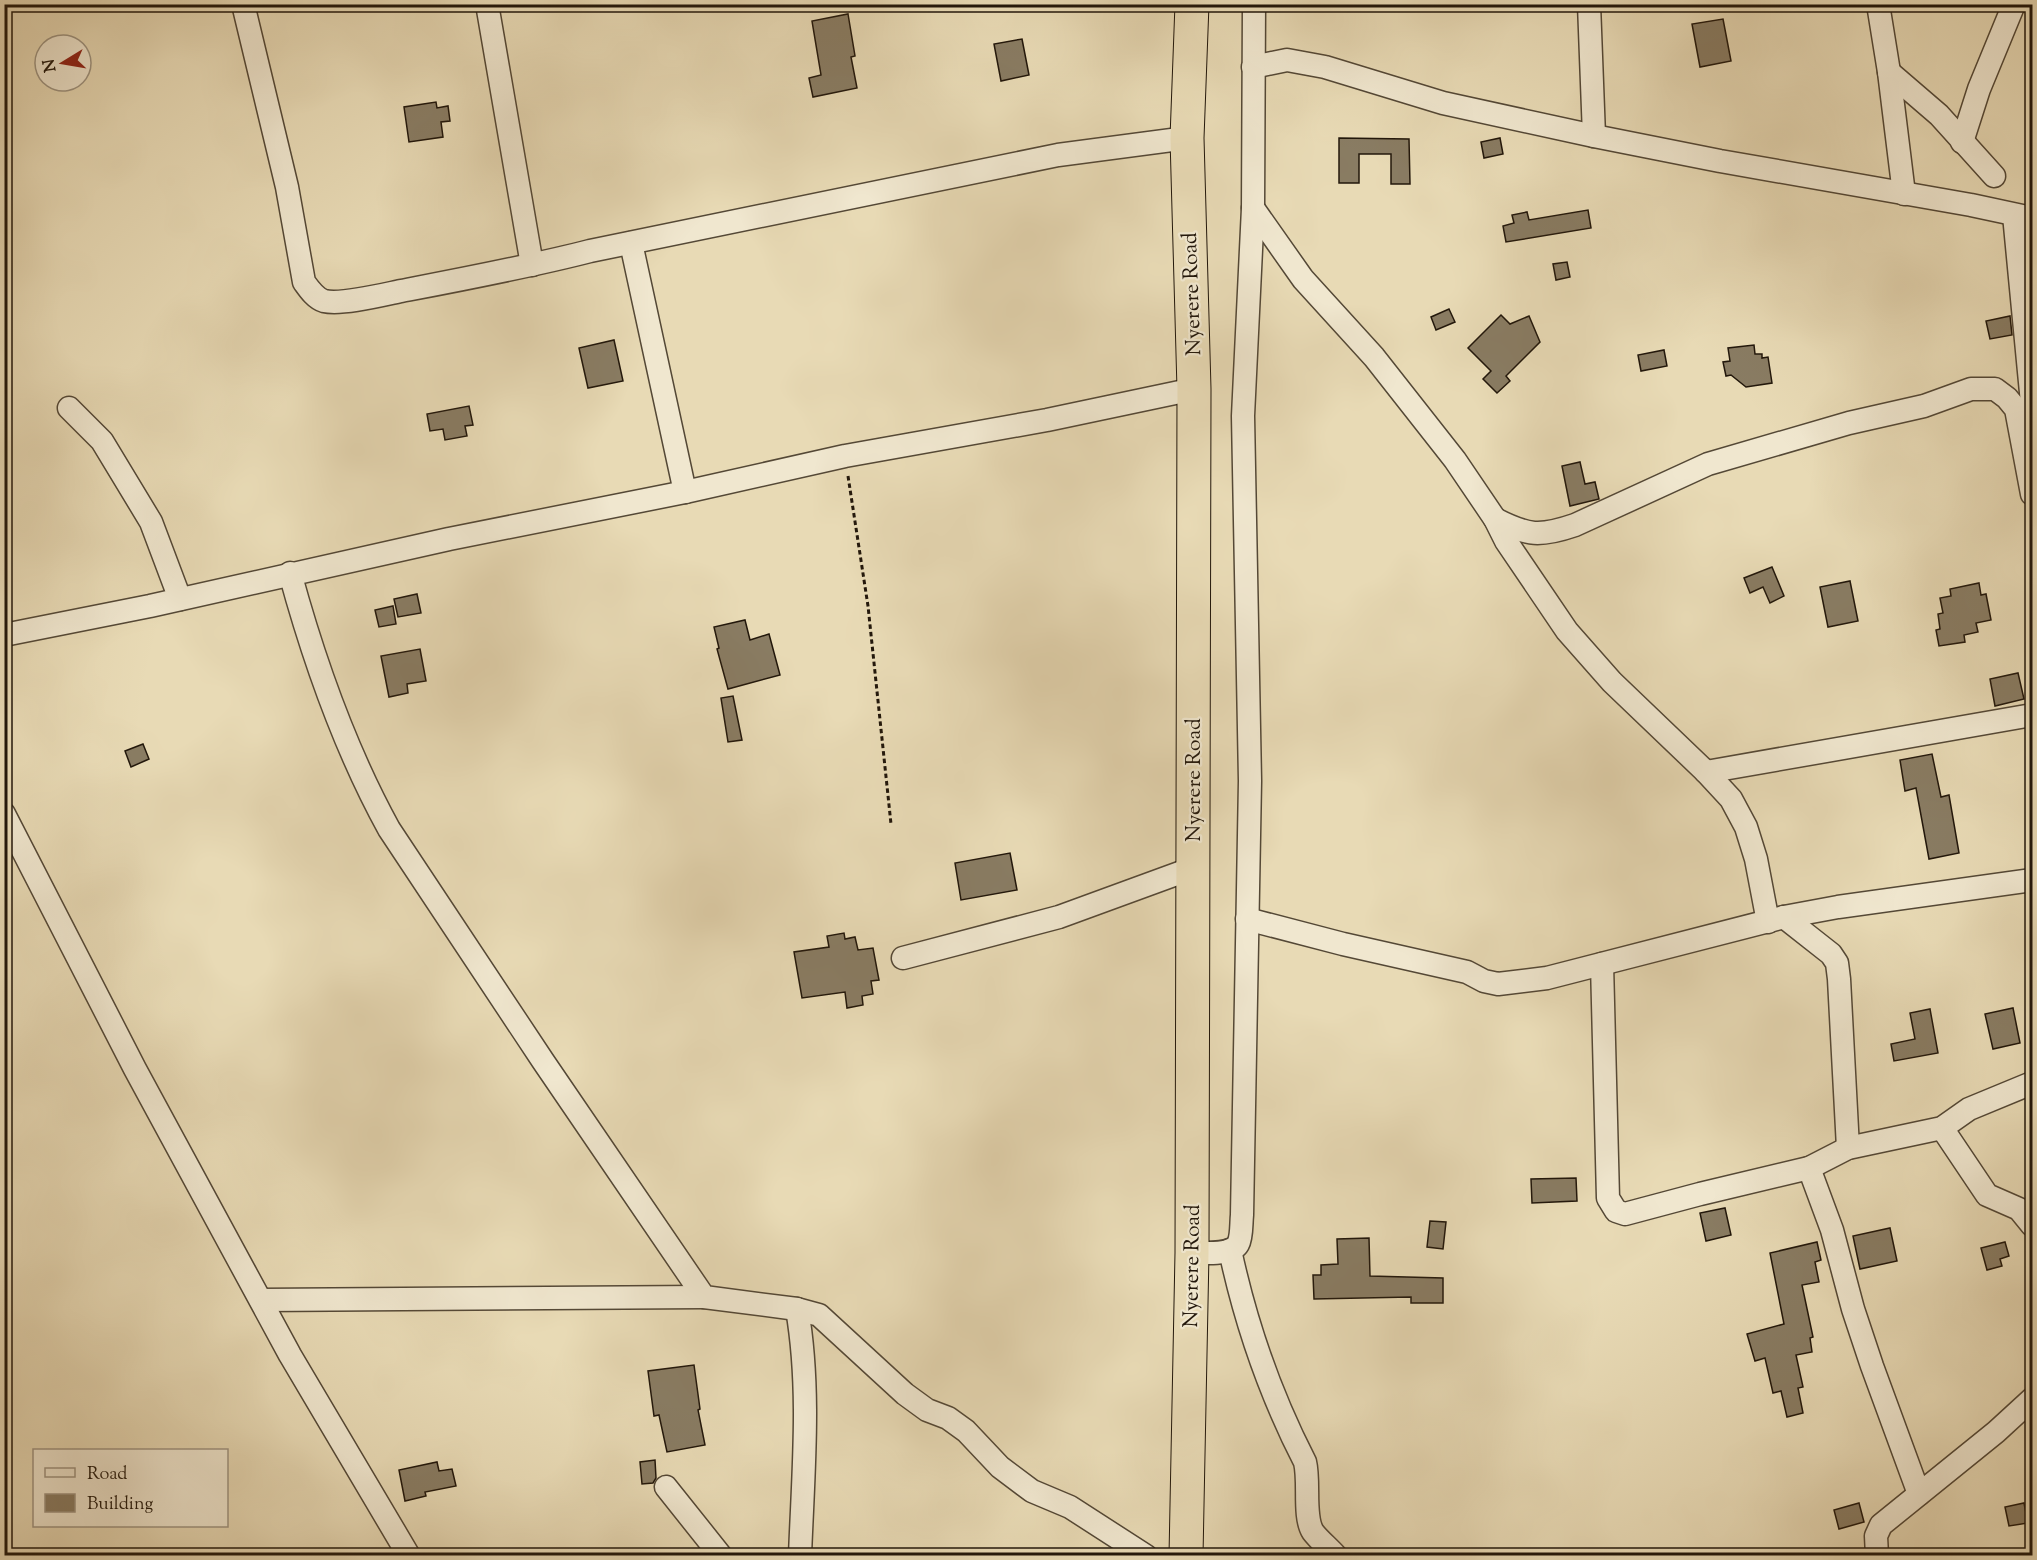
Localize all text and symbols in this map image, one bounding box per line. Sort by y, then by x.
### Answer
north arrow [33,33,93,93]
text: N [38,57,63,74]
street label: Nyerere Road [1176,232,1210,356]
street label: Nyerere Road [1180,718,1210,842]
street label: Nyerere Road [1177,1204,1209,1328]
legend [33,1449,228,1527]
text: Road [87,1462,127,1488]
text: Building [87,1492,153,1518]

